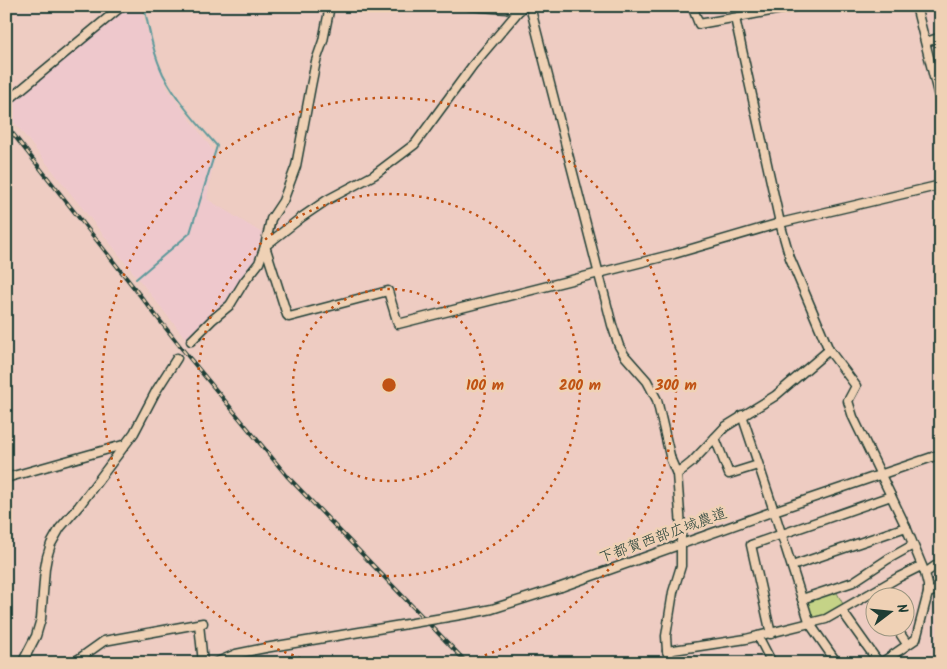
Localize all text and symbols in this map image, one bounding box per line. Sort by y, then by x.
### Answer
text: 100 m [466,374,504,398]
text: 200 m [559,374,601,398]
text: 300 m [654,374,697,398]
centre of rings [380,376,398,394]
street label: 下都賀西部広域農道 [595,502,731,570]
north arrow [864,586,914,636]
text: N [890,601,913,616]

